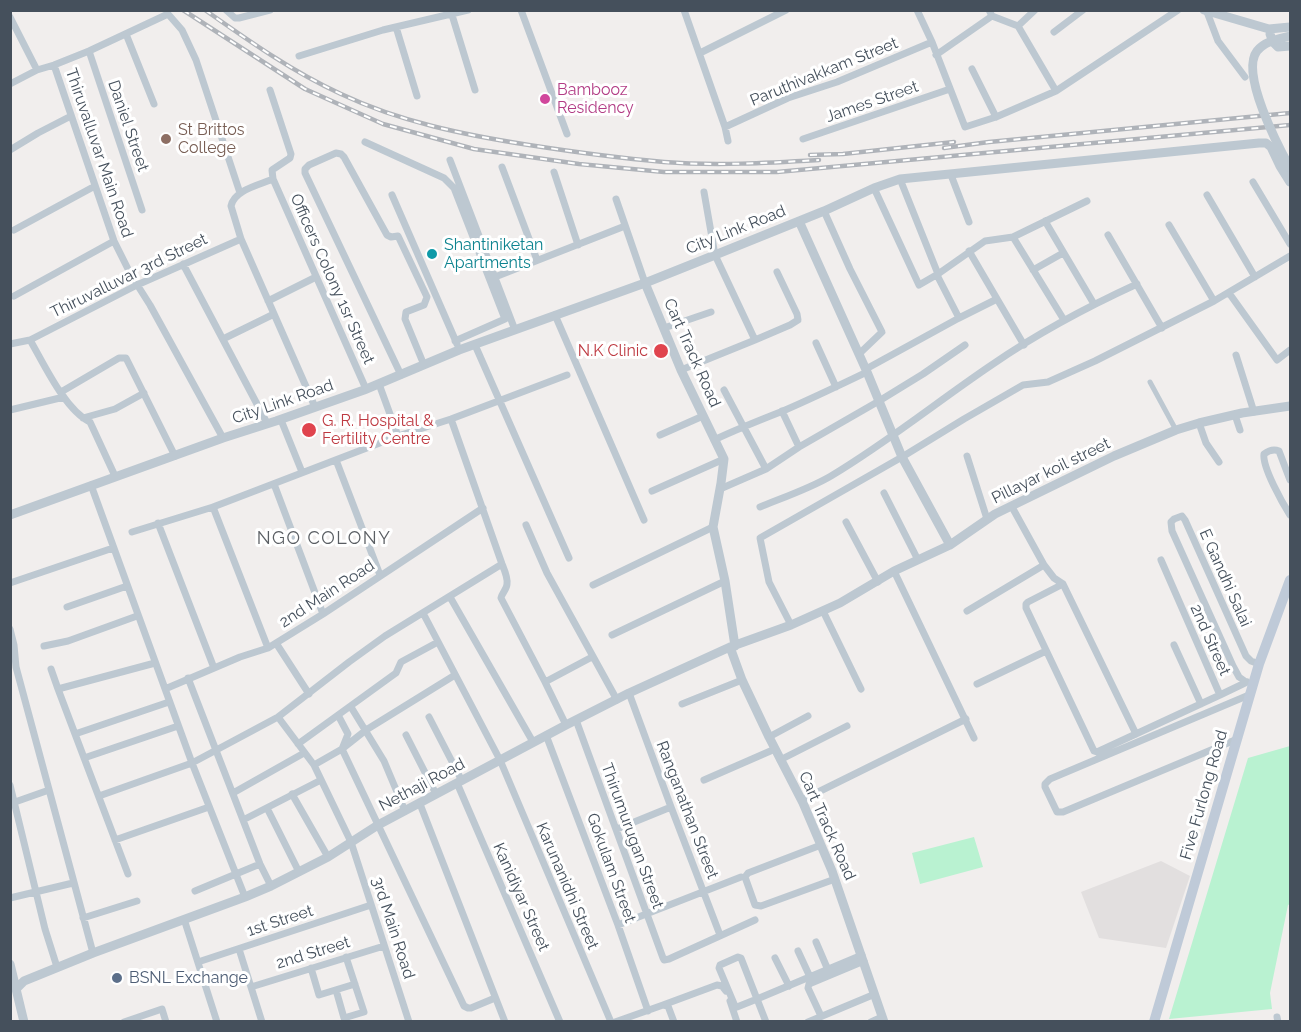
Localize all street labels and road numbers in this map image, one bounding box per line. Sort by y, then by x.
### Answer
street label: Paruthivakkam Street [747,34,901,110]
street label: Thiruvalluvar Main Road [61,66,137,240]
street label: James Street [823,77,921,127]
street label: Daniel Street [103,78,153,174]
street label: Officers Colony 1sr Street [286,191,378,367]
street label: City Link Road [683,201,789,259]
street label: Thiruvalluvar 3rd Street [47,230,211,322]
street label: Cart Track Road [659,296,725,410]
street label: City Link Road [230,376,336,428]
street label: Pillayar koil street [989,434,1113,508]
street label: E Gandhi Salai [1195,526,1255,630]
street label: 2nd Main Road [276,556,378,632]
street label: 2nd Street [1186,601,1234,679]
street label: Five Furlong Road [1176,728,1232,862]
street label: Ranganathan Street [652,738,722,882]
street label: Nethaji Road [376,754,468,816]
street label: Thirumurugan Street [597,761,667,911]
street label: Cart Track Road [794,769,860,883]
street label: Gokulam Street [582,811,640,925]
street label: Karunanidhi Street [532,820,602,952]
street label: Kanidiyar Street [489,840,553,954]
street label: 3rd Main Road [368,875,418,981]
street label: 1st Street [245,901,315,941]
street label: 2nd Street [274,933,352,973]

